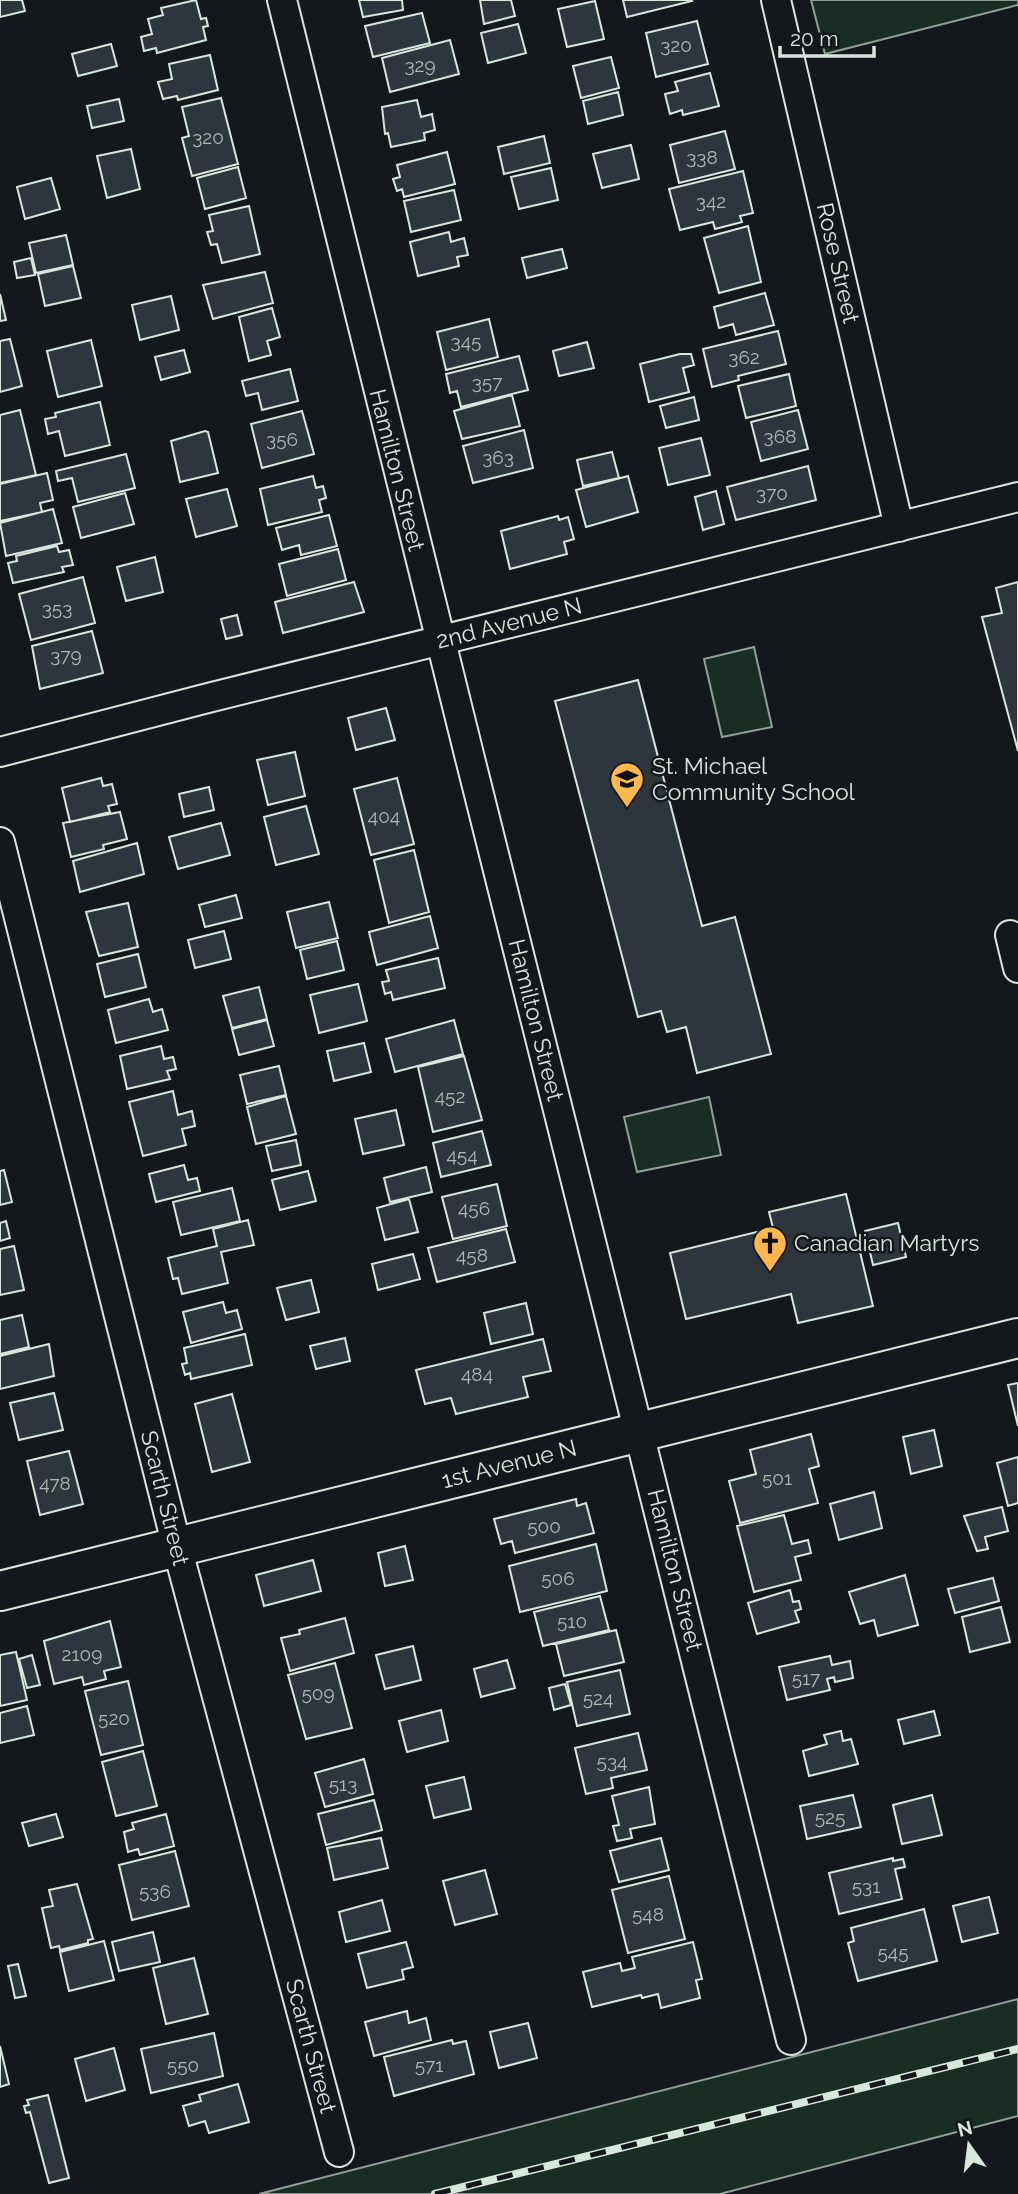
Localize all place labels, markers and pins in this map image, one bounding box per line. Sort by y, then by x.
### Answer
place label: St. Michael Community School [652,752,856,805]
school or university icon: St. Michael Community School [608,760,646,809]
church icon: Canadian Martyrs [751,1224,789,1273]
place label: Canadian Martyrs [794,1229,979,1256]

